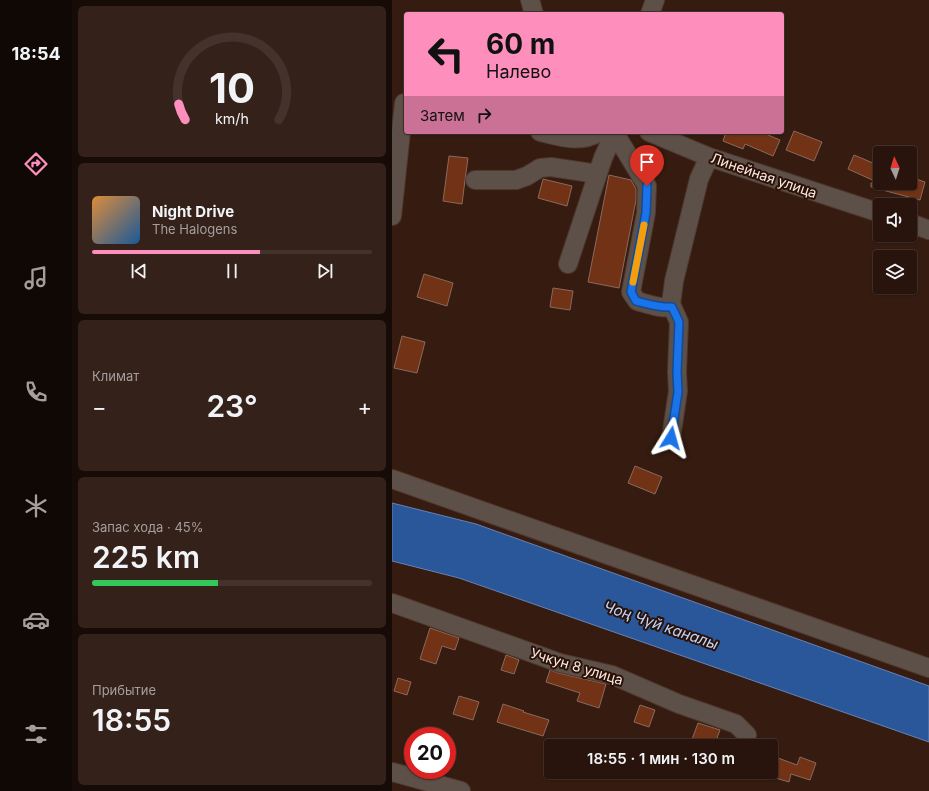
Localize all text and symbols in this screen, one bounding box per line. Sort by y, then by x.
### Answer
text: 60 m [486,27,555,61]
icon: left [420,28,472,80]
text: 18:54 [11,43,61,64]
text: Налево [486,61,551,82]
text: 10 [209,62,255,112]
icon: right [473,104,495,126]
text: Затем [420,106,465,125]
text: km/h [215,109,249,126]
pin [630,145,664,186]
north arrow [873,146,917,190]
map controls [873,146,917,294]
street label: Линейная улица [709,149,819,201]
icon: directions [22,150,50,178]
icon: arrive [636,151,658,173]
button: sound [873,198,917,242]
text: Night Drive [152,202,234,221]
text: The Halogens [152,221,237,237]
button: layers [873,250,917,294]
icon: previous [128,260,150,282]
icon: pause [221,260,243,282]
icon: next [314,260,336,282]
icon: music [22,264,50,292]
text: Климат [92,368,139,384]
icon: phone [22,378,50,406]
text: 23° [206,388,258,424]
text: − [92,394,107,420]
text: + [357,394,372,420]
position arrow [650,417,692,459]
icon: climate [22,492,50,520]
text: Запас хода · 45% [92,519,204,535]
text: 225 km [92,539,200,575]
water label: Чоң Чүй каналы [601,596,721,654]
icon: car [22,606,50,634]
street label: Учкун 8 улица [529,644,625,688]
text: Прибытие [92,682,156,698]
text: 18:55 [92,702,171,738]
icon: filters [22,720,50,748]
speed limit sign: 20 [404,727,456,779]
text: 18:55 · 1 мин · 130 m [587,749,735,768]

